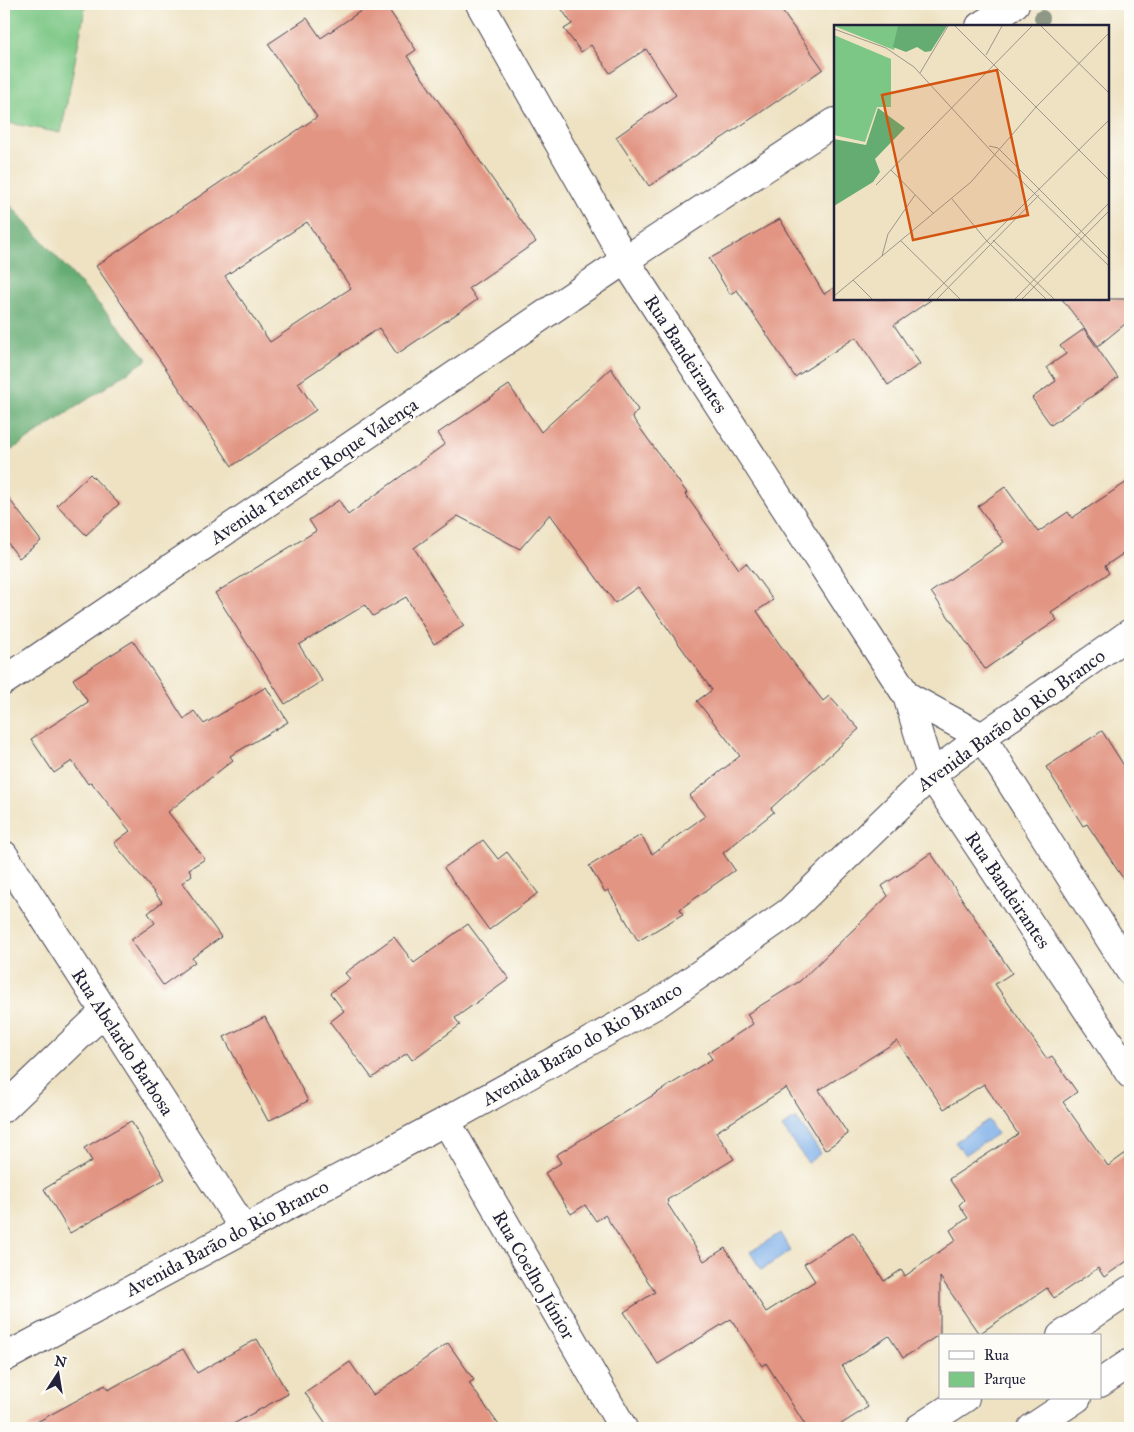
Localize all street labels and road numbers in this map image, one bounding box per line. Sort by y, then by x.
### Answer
street label: Rua Bandeirantes [639,291,733,417]
street label: Avenida Tenente Roque Valença [205,392,424,551]
street label: Avenida Barão do Rio Branco [912,644,1110,797]
street label: Rua Bandeirantes [960,827,1056,953]
street label: Rua Abelardo Barbosa [67,964,180,1121]
street label: Avenida Barão do Rio Branco [477,977,686,1111]
street label: Avenida Barão do Rio Branco [121,1174,333,1302]
street label: Rua Coelho Júnior [487,1206,581,1345]

